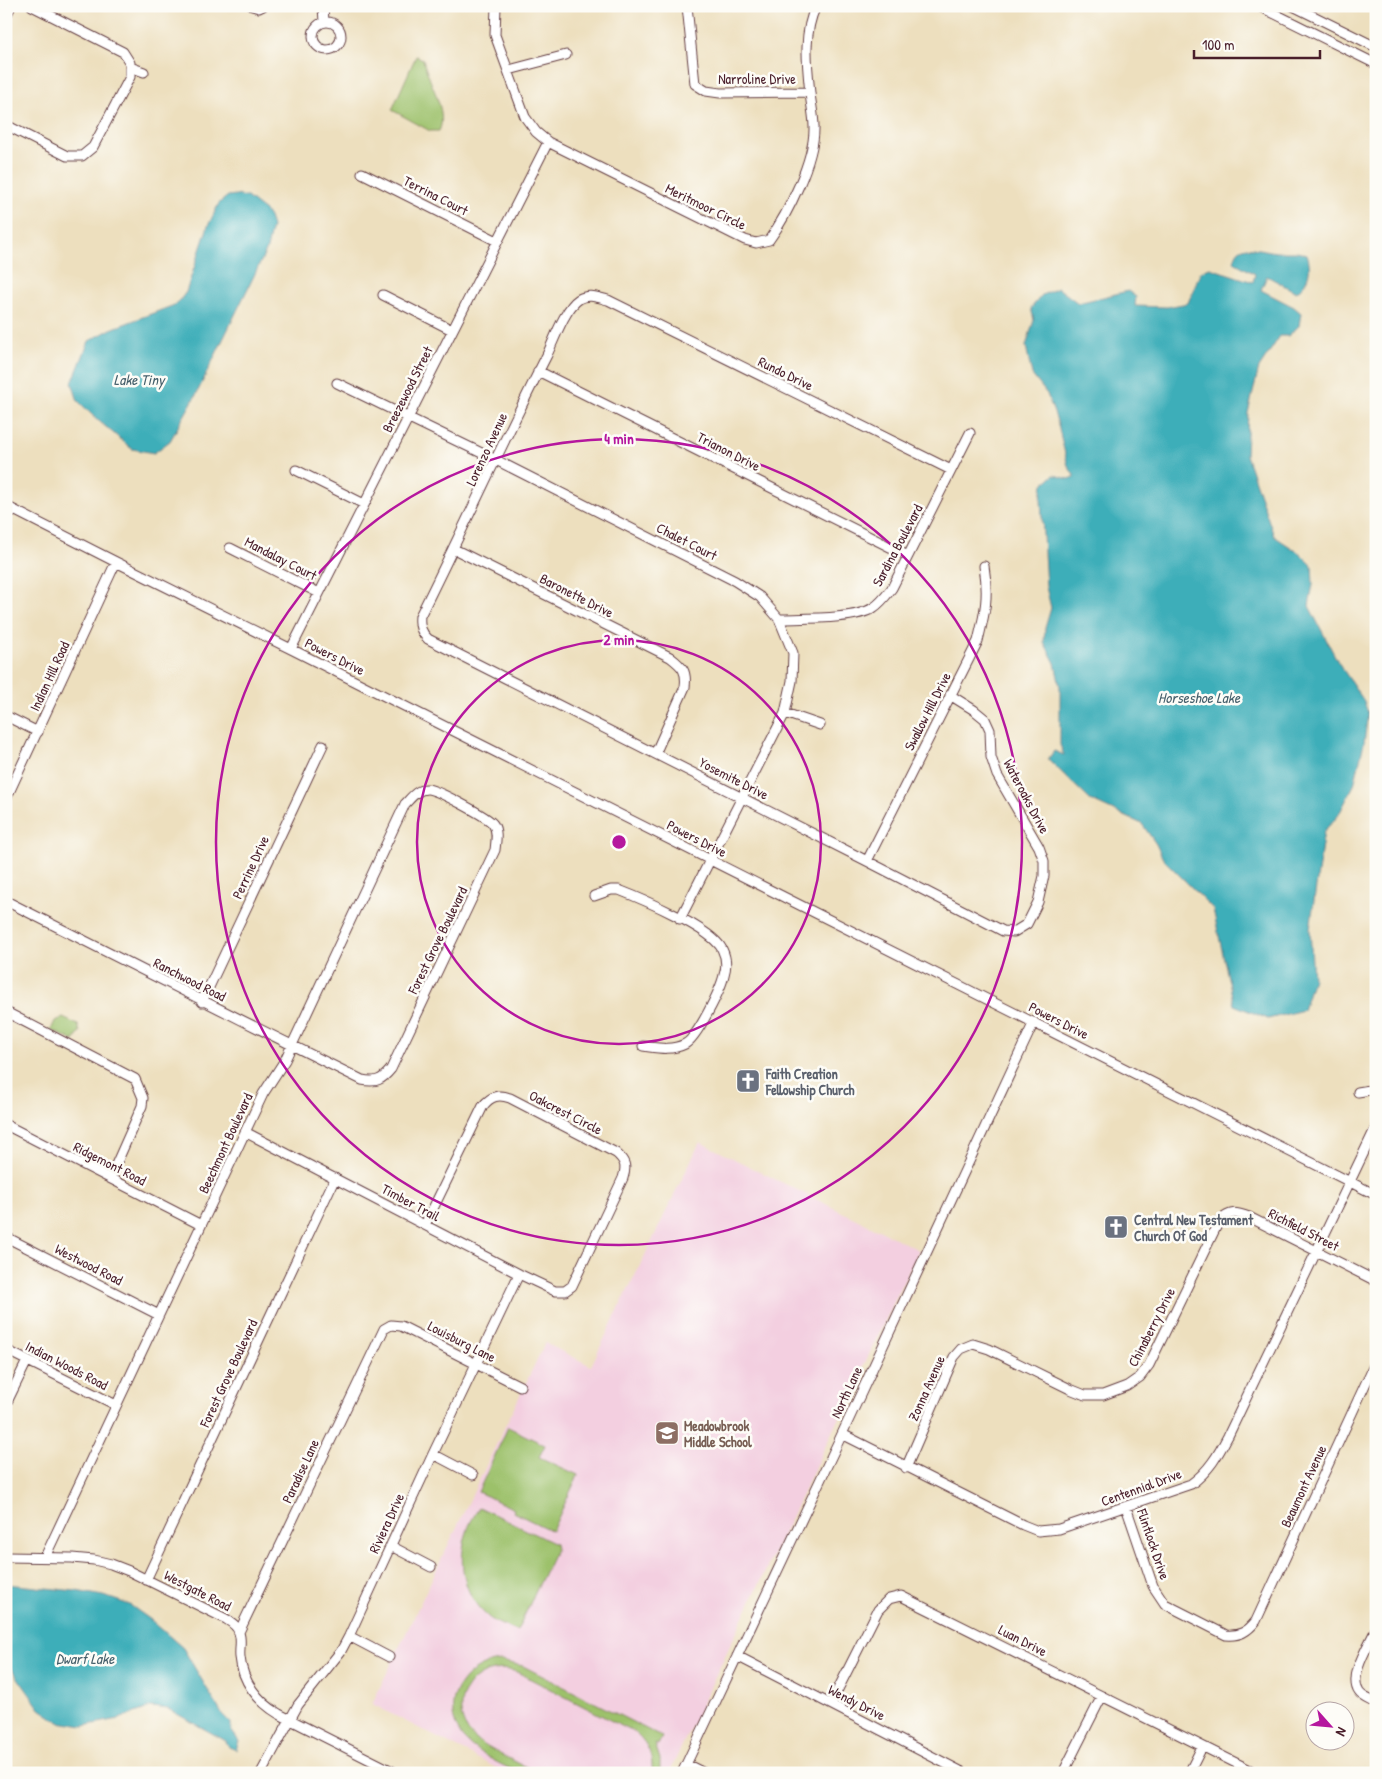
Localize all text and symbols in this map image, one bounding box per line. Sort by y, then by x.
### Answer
scale bar [1194,28,1321,60]
text: 100 m [1202,34,1235,55]
street label: Narroline Drive [718,69,796,88]
street label: Terrina Court [400,171,472,219]
street label: Meritmoor Circle [662,178,750,234]
street label: Breezewood Street [377,343,437,435]
street label: Rundo Drive [755,352,817,395]
water label: Lake Tiny [114,369,166,390]
street label: Lorenzo Avenue [461,409,511,489]
street label: Trianon Drive [694,427,764,475]
text: 4 min [604,428,634,449]
street label: Sardina Boulevard [867,500,927,589]
street label: Chalet Court [654,518,721,564]
street label: Mandalay Court [241,532,320,585]
street label: Baronette Drive [537,568,617,622]
text: 2 min [604,629,635,650]
street label: Powers Drive [302,633,369,679]
street label: Indian Hill Road [25,637,74,714]
street label: Swallow Hill Drive [899,668,955,753]
water label: Horseshoe Lake [1158,687,1241,708]
street label: Yosemite Drive [696,752,772,804]
street label: Wateroaks Drive [999,755,1055,837]
street label: Powers Drive [664,815,731,861]
street label: Perrine Drive [227,832,273,902]
centre of rings [610,833,628,851]
street label: Forest Grove Boulevard [402,883,471,998]
street label: Ranchwood Road [151,953,230,1006]
street label: Powers Drive [1026,997,1093,1043]
place label: Faith Creation Fellowship Church [765,1064,855,1101]
church icon: Faith Creation Fellowship Church [735,1068,761,1094]
street label: Oakcrest Circle [526,1085,606,1139]
street label: Beechmont Boulevard [193,1089,257,1196]
street label: Ridgemont Road [70,1137,150,1191]
street label: Timber Trail [379,1179,444,1225]
street label: Richfield Street [1265,1203,1343,1255]
place label: Central New Testament Church Of God [1134,1210,1254,1245]
church icon: Central New Testament Church Of God [1103,1214,1129,1240]
street label: Westwood Road [52,1239,127,1289]
street label: Chinaberry Drive [1123,1284,1180,1370]
street label: Forest Grove Boulevard [194,1315,262,1431]
street label: Louisburg Lane [424,1316,500,1367]
street label: Indian Woods Road [23,1336,112,1394]
street label: Zonna Avenue [903,1352,949,1424]
street label: North Lane [826,1363,866,1421]
place label: Meadowbrook Middle School [684,1416,752,1451]
school or university icon: Meadowbrook Middle School [654,1420,680,1446]
street label: Paradise Lane [277,1436,323,1506]
street label: Beaumont Avenue [1276,1441,1331,1530]
street label: Centennial Drive [1098,1463,1184,1510]
street label: Riviera Drive [364,1489,408,1556]
street label: Flintlock Drive [1133,1505,1175,1582]
street label: Westgate Road [161,1565,235,1616]
street label: Luan Drive [995,1620,1051,1661]
water label: Dwarf Lake [56,1648,115,1669]
street label: Wendy Drive [825,1680,889,1726]
north arrow [1304,1702,1354,1752]
text: N [1332,1724,1352,1740]

